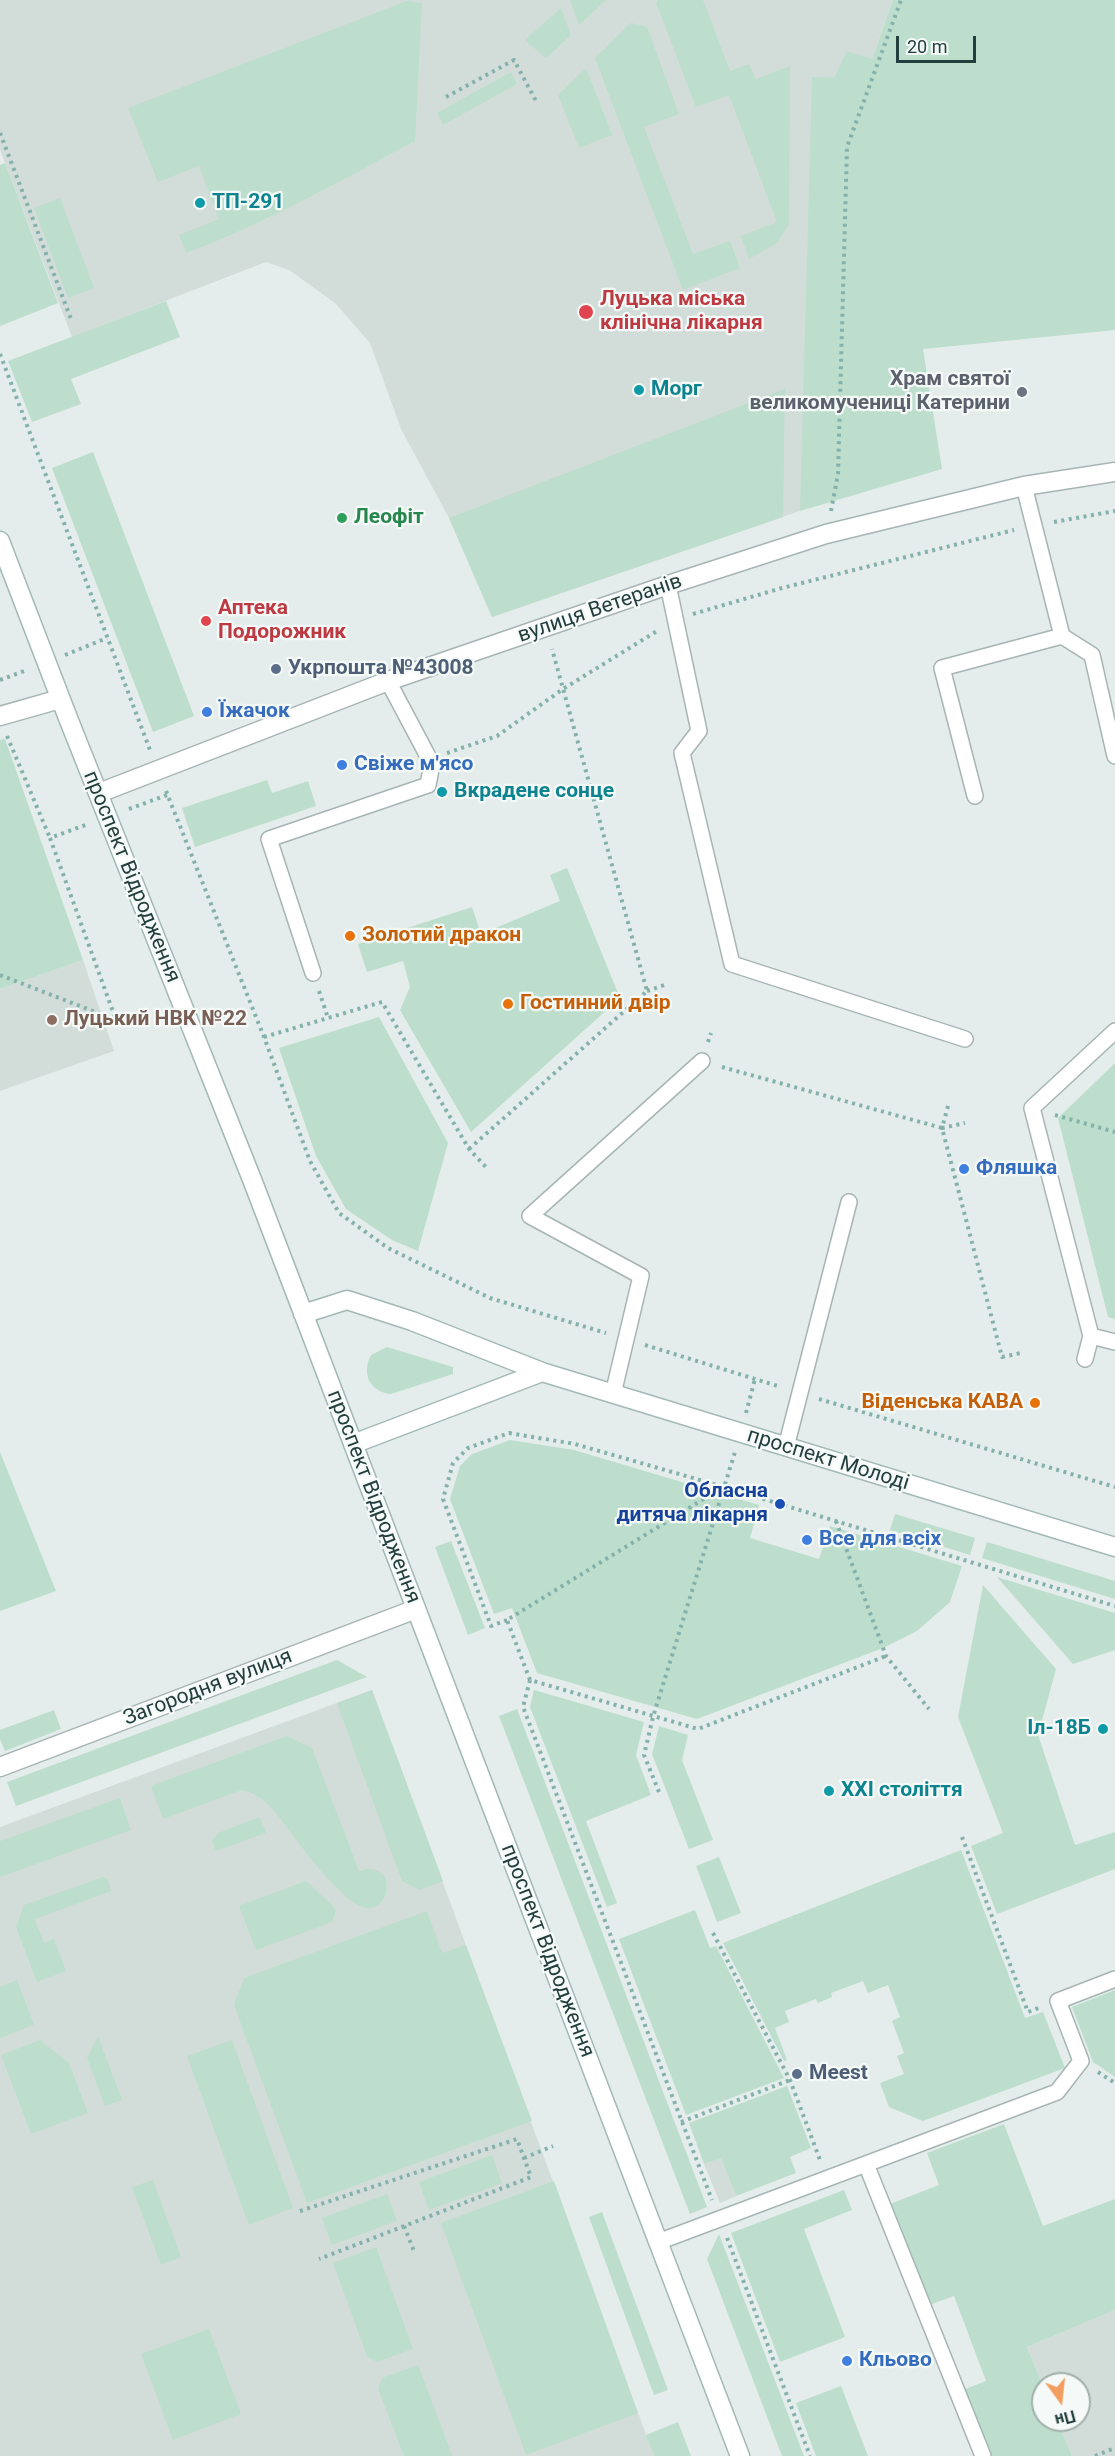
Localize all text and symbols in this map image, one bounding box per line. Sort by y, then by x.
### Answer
scale bar [899,24,978,62]
text: 20 m [907,36,947,57]
place label: ТП-291 [212,190,284,216]
marker: ТП-291 [193,196,207,210]
place label: Луцька міська клінічна лікарня [600,287,763,337]
marker: Луцька міська клінічна лікарня [577,303,595,321]
place label: Храм святої великомучениці Катерини [749,367,1010,417]
place label: Морг [651,377,702,403]
marker: Морг [632,383,646,397]
marker: Храм святої великомучениці Катерини [1015,385,1029,399]
place label: Леофіт [354,505,424,531]
marker: Леофіт [335,511,349,525]
street label: вулиця Ветеранів [515,569,685,649]
place label: Аптека Подорожник [218,596,346,646]
marker: Аптека Подорожник [199,614,213,628]
place label: Укрпошта №43008 [288,656,474,682]
marker: Укрпошта №43008 [269,662,283,676]
place label: Їжачок [219,699,290,725]
marker: Їжачок [200,705,214,719]
place label: Свіже м'ясо [354,752,473,778]
marker: Свіже м'ясо [335,758,349,772]
street label: проспект Відродження [77,767,185,987]
place label: Вкрадене сонце [454,779,614,805]
marker: Вкрадене сонце [435,785,449,799]
place label: Золотий дракон [362,923,521,949]
marker: Золотий дракон [343,929,357,943]
place label: Гостинний двір [520,991,671,1017]
marker: Гостинний двір [501,997,515,1011]
place label: Луцький НВК №22 [64,1007,247,1033]
marker: Луцький НВК №22 [45,1013,59,1027]
place label: Фляшка [976,1156,1057,1182]
marker: Фляшка [957,1162,971,1176]
street label: проспект Відродження [321,1387,425,1607]
place label: Віденська КАВА [861,1390,1023,1416]
marker: Віденська КАВА [1028,1396,1042,1410]
street label: проспект Молоді [744,1423,912,1497]
place label: Обласна дитяча лікарня [616,1479,768,1529]
marker: Обласна дитяча лікарня [773,1497,787,1511]
place label: Все для всіх [819,1527,941,1553]
marker: Все для всіх [800,1533,814,1547]
street label: Загородня вулиця [120,1644,296,1732]
place label: Іл-18Б [1027,1716,1091,1742]
marker: Іл-18Б [1096,1722,1110,1736]
place label: ХХІ століття [841,1778,963,1804]
marker: ХХІ століття [822,1784,836,1798]
street label: проспект Відродження [495,1841,599,2061]
place label: Meest [809,2061,868,2087]
marker: Meest [790,2067,804,2081]
place label: Кльово [859,2348,932,2374]
marker: Кльово [840,2354,854,2368]
north arrow [1031,2372,1091,2432]
text: Пн [1053,2406,1078,2430]

